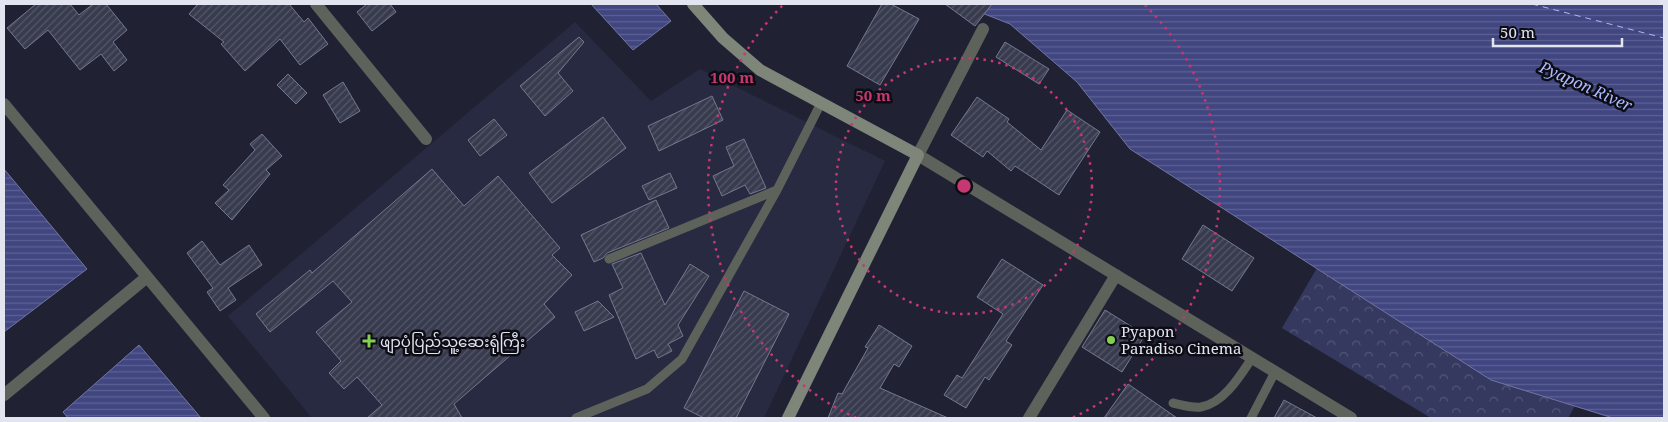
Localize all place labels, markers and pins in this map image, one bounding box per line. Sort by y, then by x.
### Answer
centre of rings [955,177,973,195]
place label: Pyapon Paradiso Cinema [1121,321,1241,358]
place label: ဖျာပုံပြည်သူ့ဆေးရုံကြီး [380,331,525,354]
marker: ဖျာပုံပြည်သူ့ဆေးရုံကြီး [362,334,376,348]
marker: Pyapon Paradiso Cinema [1105,334,1117,346]

